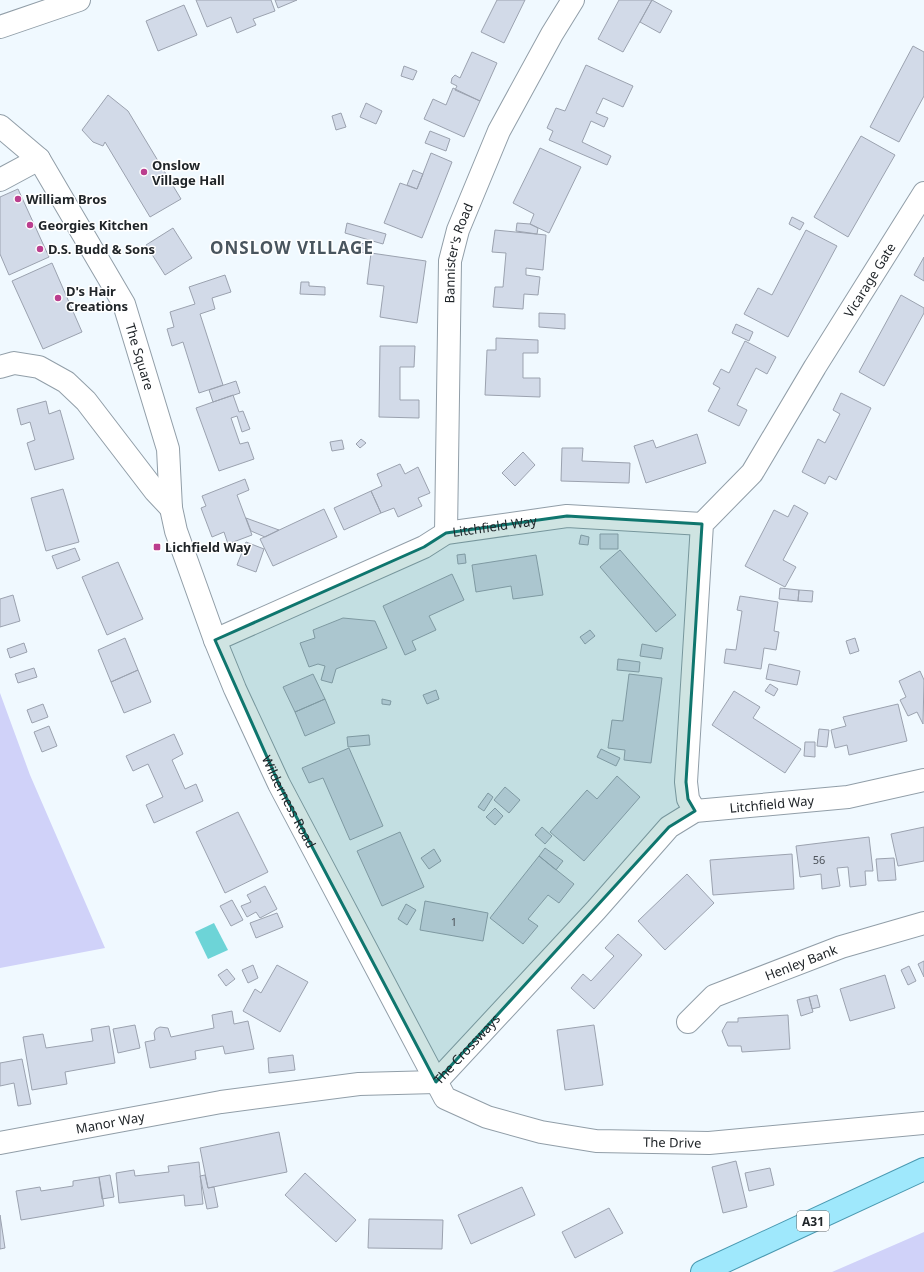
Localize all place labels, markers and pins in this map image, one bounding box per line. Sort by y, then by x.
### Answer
place label: Onslow Village Hall [152,156,225,189]
marker: Onslow Village Hall [139,167,149,177]
place label: William Bros [26,190,107,208]
marker: William Bros [13,194,23,204]
place label: Georgies Kitchen [38,216,148,234]
marker: Georgies Kitchen [25,220,35,230]
place label: D.S. Budd & Sons [48,240,155,258]
marker: D.S. Budd & Sons [35,244,45,254]
place label: D's Hair Creations [66,282,128,315]
marker: D's Hair Creations [53,293,63,303]
place label: Lichfield Way [165,538,252,556]
marker: Lichfield Way [152,542,162,552]

